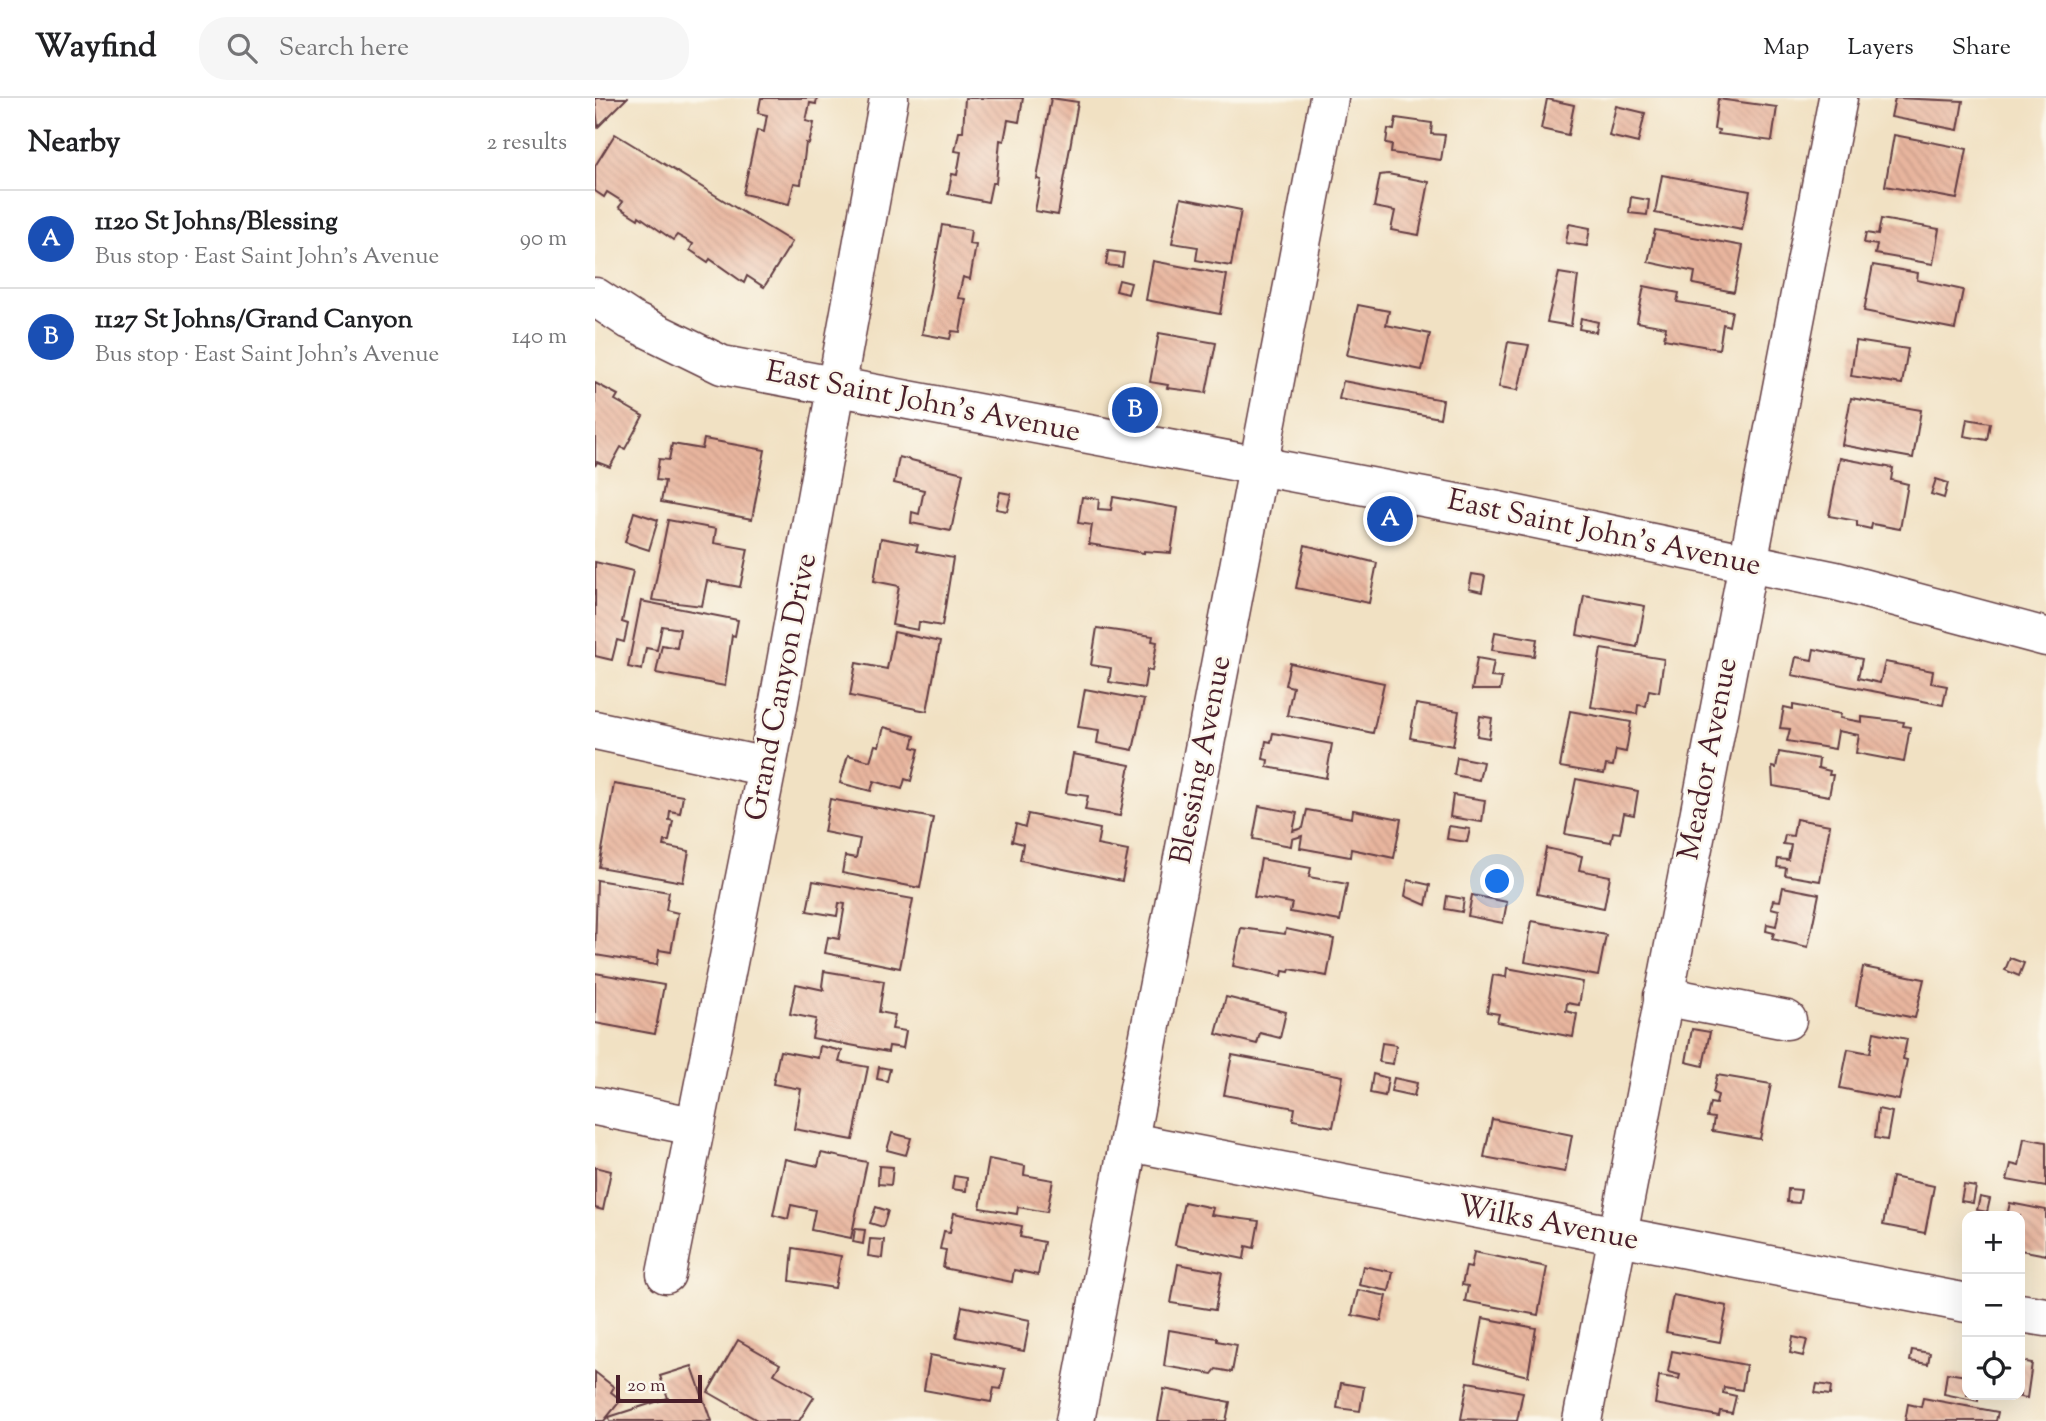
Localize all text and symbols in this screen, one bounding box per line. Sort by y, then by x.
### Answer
search box [199,17,689,80]
text: Wayfind [35,24,157,72]
icon: search [223,29,261,67]
text: Search here [279,30,409,67]
text: Map [1763,31,1809,65]
text: Layers [1847,31,1914,65]
text: Share [1952,31,2011,65]
text: Nearby [28,122,120,165]
text: 2 results [487,127,567,160]
text: 1120 St Johns/Blessing [95,204,338,241]
text: A [42,223,60,256]
text: 90 m [520,223,567,256]
text: Bus stop · East Saint John's Avenue [95,241,439,274]
text: 1127 St Johns/Grand Canyon [95,302,413,339]
text: B [44,321,58,354]
text: 140 m [512,321,567,354]
text: Bus stop · East Saint John's Avenue [95,339,439,372]
street label: East Saint John's Avenue [762,351,1084,455]
pin: B [1112,384,1158,436]
street label: East Saint John's Avenue [1443,480,1765,588]
pin: A [1367,493,1413,545]
street label: Grand Canyon Drive [735,549,829,825]
street label: Blessing Avenue [1161,652,1243,868]
street label: Meador Avenue [1668,654,1750,864]
your location [1480,864,1514,898]
street label: Wilks Avenue [1454,1185,1642,1263]
map controls [1962,1211,2025,1400]
button: + [1962,1211,2025,1274]
button: − [1962,1274,2025,1337]
button: locate [1962,1337,2025,1400]
scale bar [616,1372,702,1404]
text: 20 m [627,1373,666,1400]

